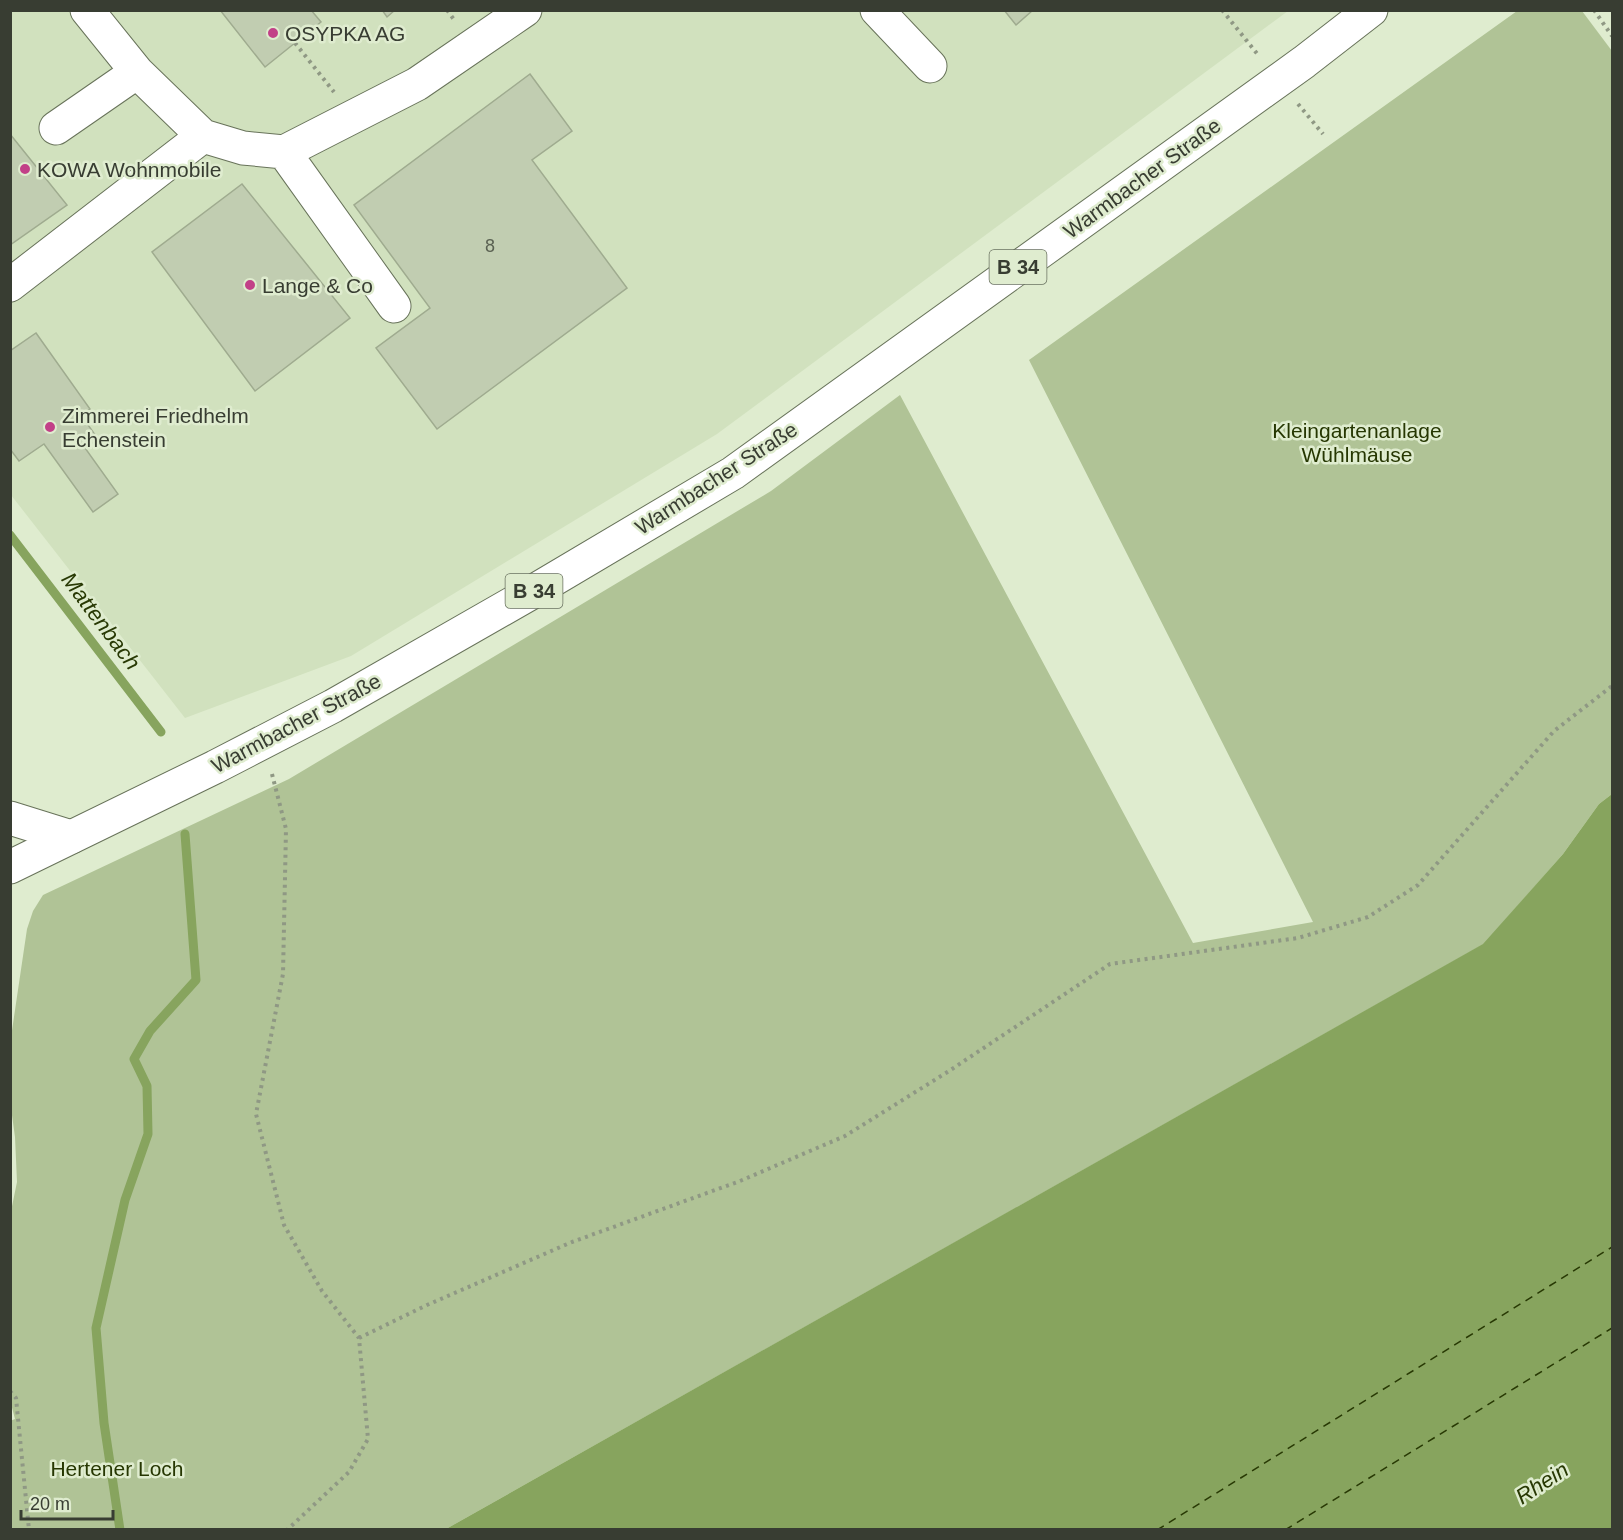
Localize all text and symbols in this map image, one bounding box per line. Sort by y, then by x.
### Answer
place label: OSYPKA AG [285,22,405,45]
marker: OSYPKA AG [266,26,280,40]
street label: Warmbacher Straße [1059,113,1225,243]
place label: KOWA Wohnmobile [37,158,221,181]
marker: KOWA Wohnmobile [18,162,32,176]
house number: 8 [485,236,495,256]
road number: B 34 [990,250,1046,284]
place label: Lange & Co [262,274,373,297]
marker: Lange & Co [243,278,257,292]
place label: Zimmerei Friedhelm Echenstein [62,404,249,451]
street label: Warmbacher Straße [631,417,801,539]
park label: Kleingartenanlage Wühlmäuse [1272,419,1442,466]
marker: Zimmerei Friedhelm Echenstein [43,420,57,434]
water label: Mattenbach [56,568,146,674]
road number: B 34 [506,574,562,608]
street label: Warmbacher Straße [207,669,385,777]
park label: Hertener Loch [50,1457,184,1480]
water label: Rhein [1511,1457,1573,1509]
scale bar [21,1483,112,1521]
text: 20 m [30,1494,70,1514]

